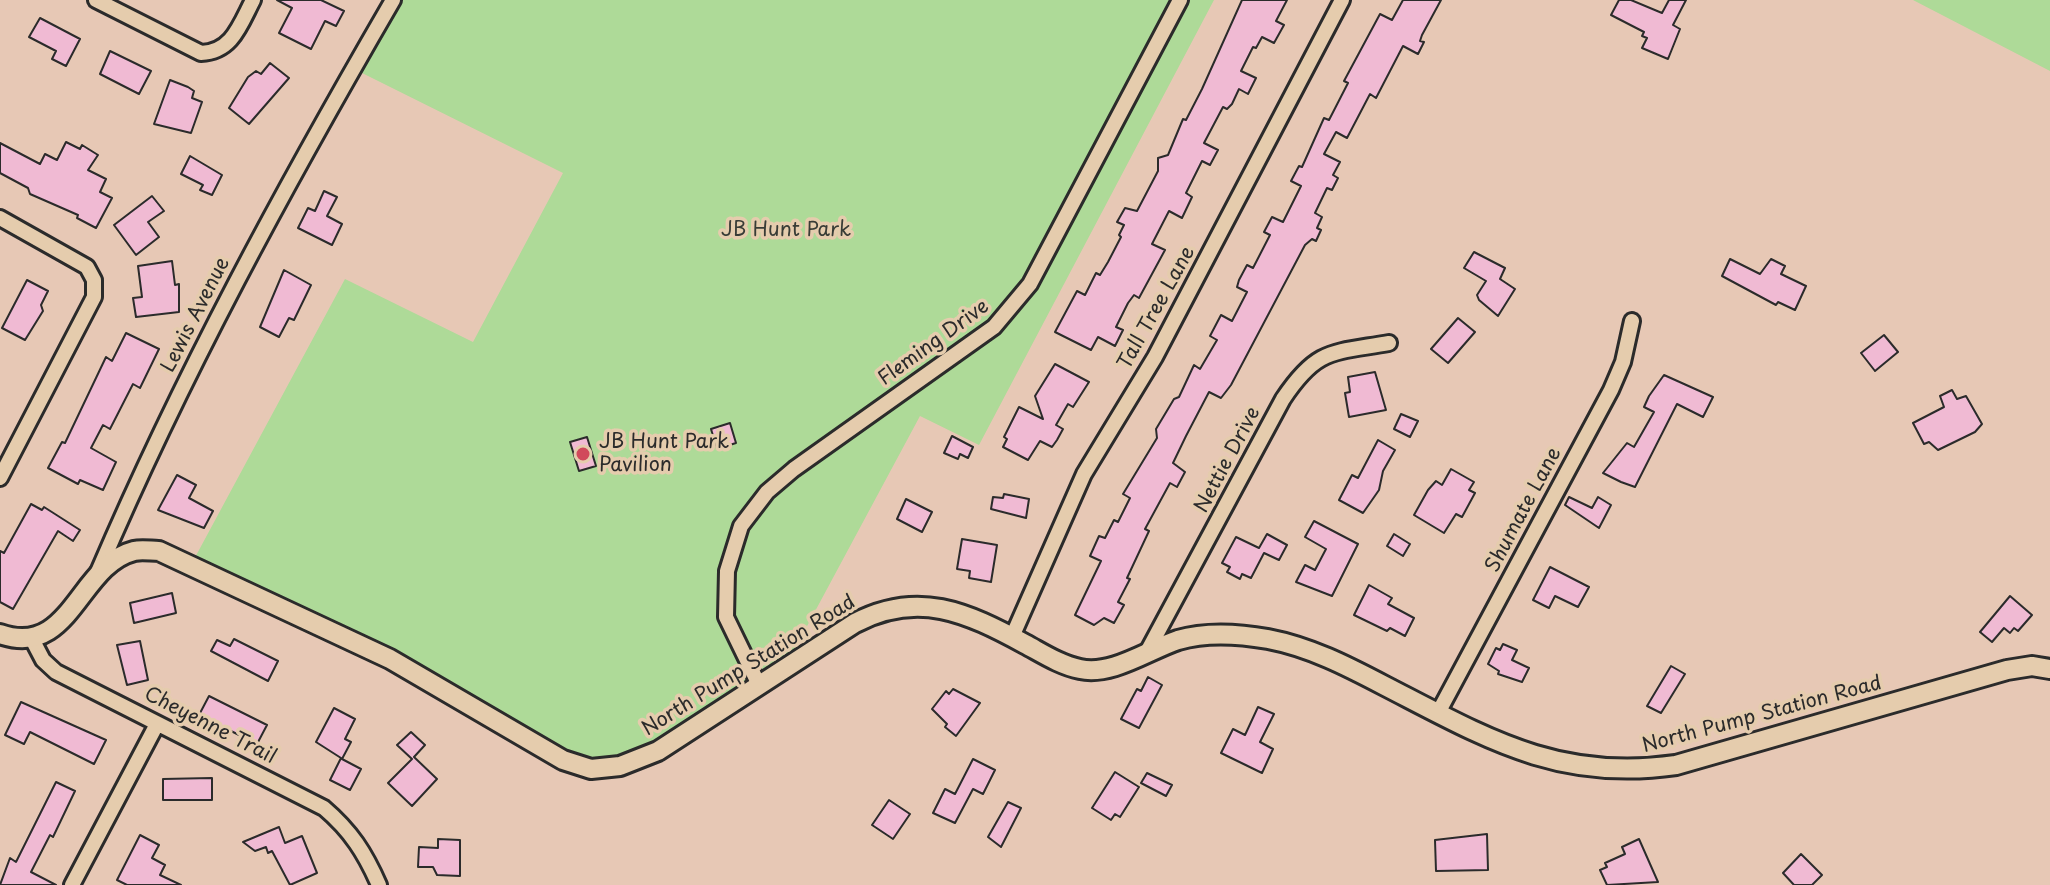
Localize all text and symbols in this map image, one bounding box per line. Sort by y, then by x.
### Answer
park label: JB Hunt Park [721,218,851,242]
street label: Tall Tree Lane [1113,242,1201,374]
street label: Lewis Avenue [157,253,235,377]
street label: Fleming Drive [874,295,994,391]
street label: Nettie Drive [1190,403,1266,517]
place label: JB Hunt Park Pavilion [599,430,729,477]
street label: Shumate Lane [1481,443,1567,577]
marker: JB Hunt Park Pavilion [574,445,592,463]
street label: North Pump Station Road [638,590,860,742]
street label: North Pump Station Road [1640,671,1884,759]
street label: Cheyenne Trail [140,682,280,770]

